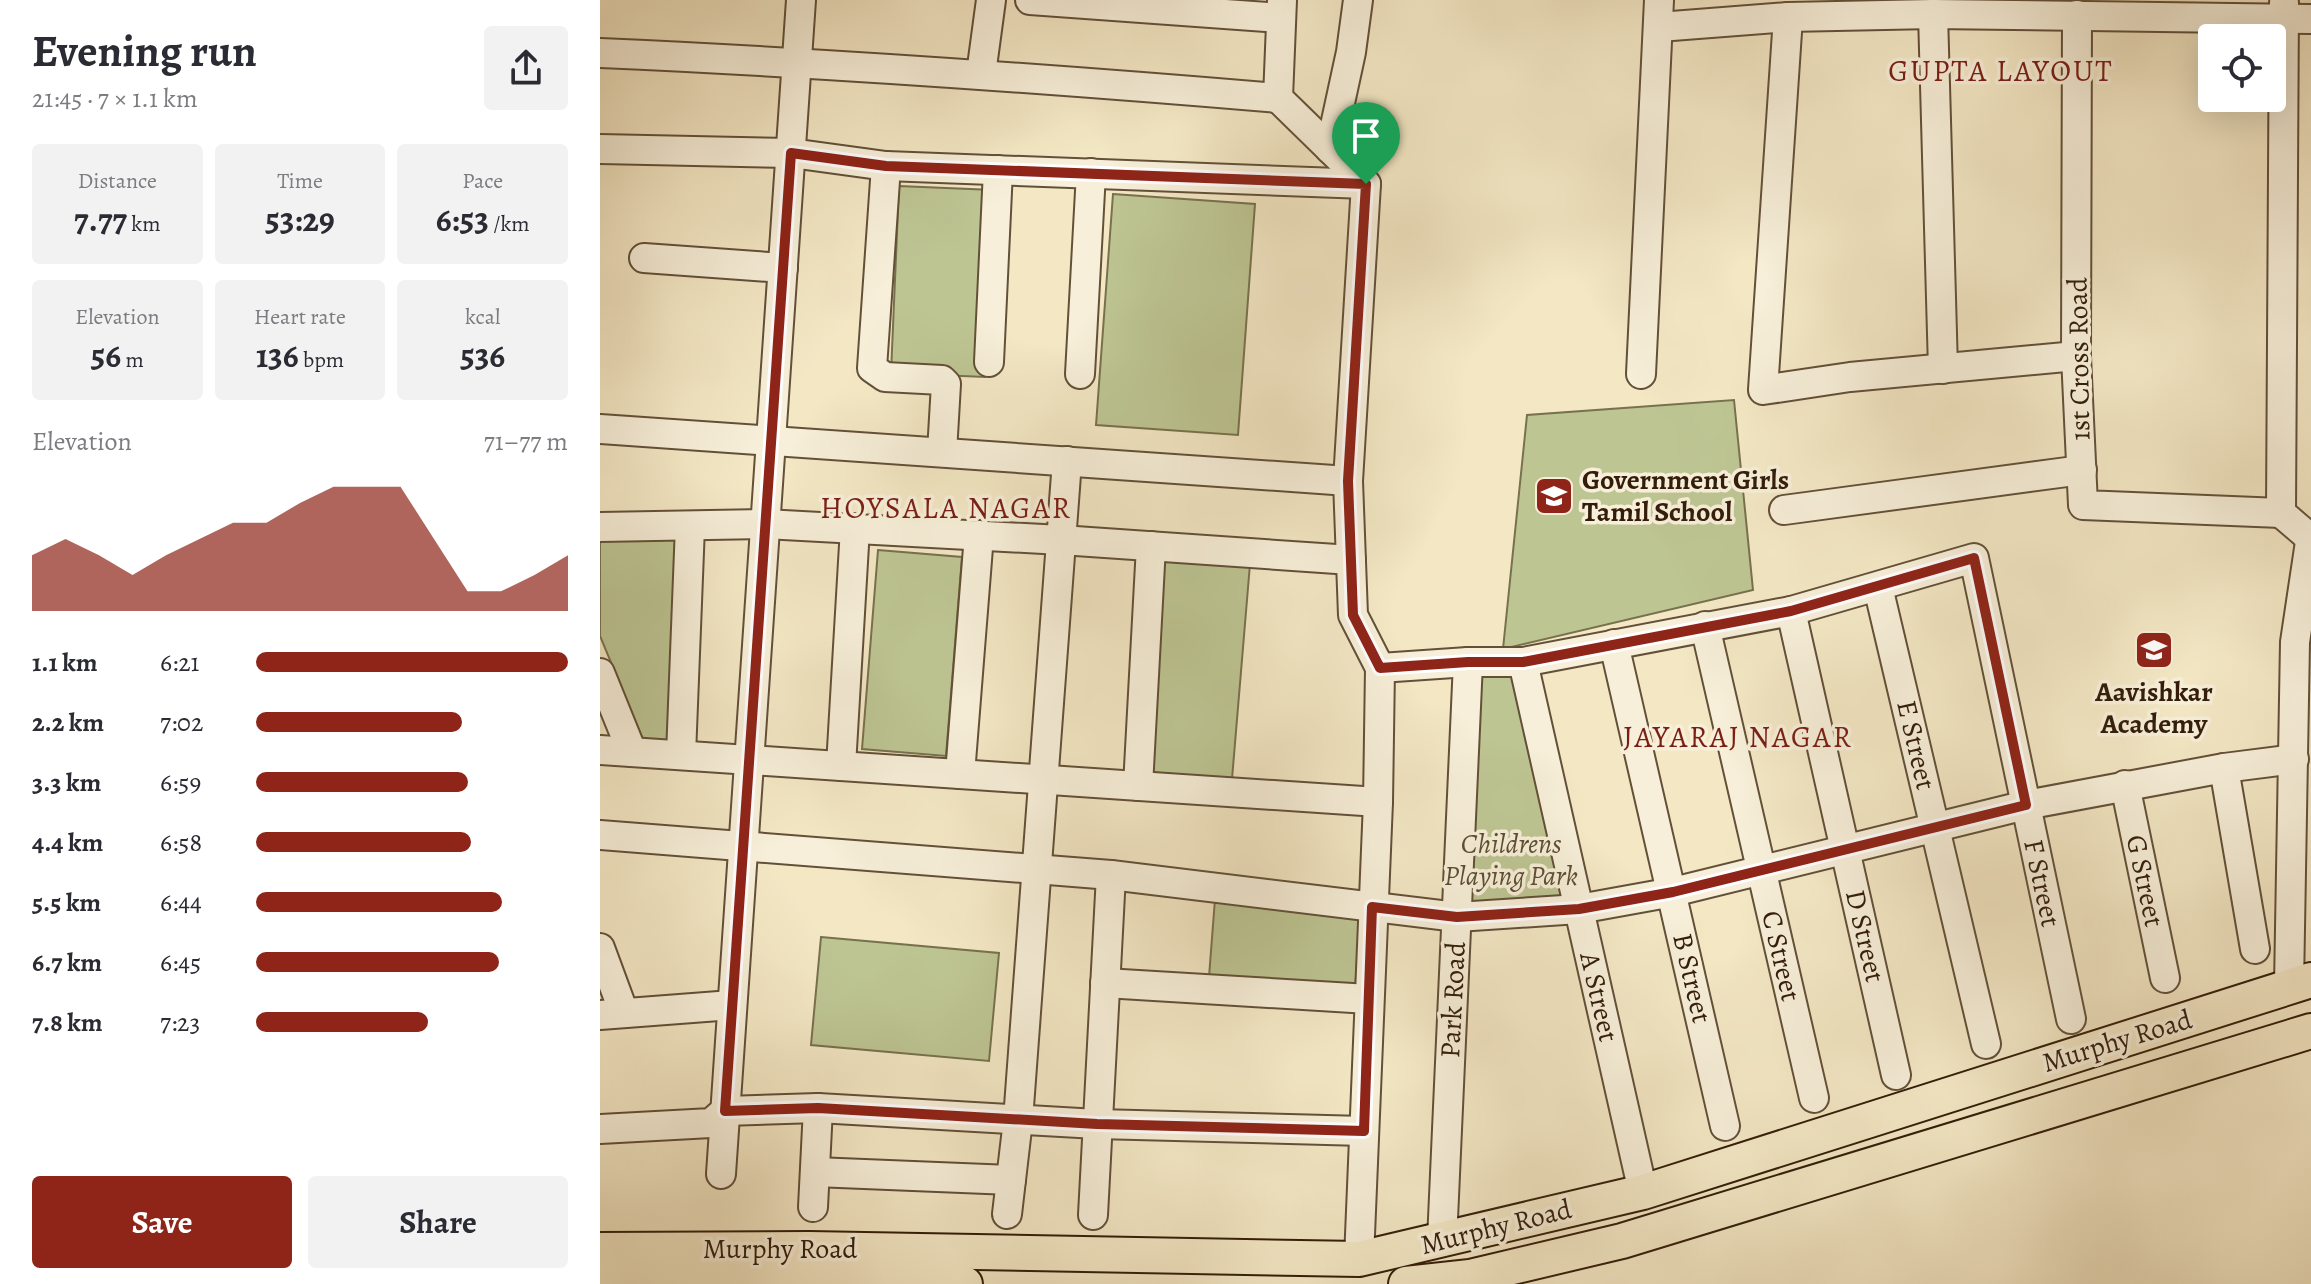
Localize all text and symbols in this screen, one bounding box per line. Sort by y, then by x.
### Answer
text: Evening run [32,21,257,81]
map controls [2198,24,2286,112]
button: locate [2198,24,2286,112]
button: share [484,26,568,110]
district label: GUPTA LAYOUT [1888,51,2114,91]
text: 21:45 · 7 × 1.1 km [32,81,198,116]
pin [1332,102,1400,184]
icon: arrive [1344,114,1388,158]
text: Distance [78,166,157,196]
text: Time [277,166,323,196]
text: Pace [462,166,503,196]
text: 7.77 [74,196,127,243]
text: 53:29 [265,196,335,243]
text: 6:53 [436,196,489,243]
text: km [127,209,161,239]
text: /km [489,209,530,239]
street label: 1st Cross Road [2059,276,2099,441]
text: Elevation [75,302,160,332]
text: Heart rate [254,302,346,332]
text: kcal [465,302,500,332]
text: 56 [91,332,121,379]
text: 136 [256,332,299,379]
text: 536 [460,332,505,379]
text: m [121,345,144,375]
text: bpm [299,345,344,375]
text: Elevation [32,424,132,459]
text: 71–77 m [484,424,568,459]
place label: Government Girls Tamil School [1582,461,1789,531]
school or university icon: Government Girls Tamil School [1533,475,1575,517]
district label: HOYSALA NAGAR [820,488,1072,528]
school or university icon: Aavishkar Academy [2133,629,2175,671]
text: 1.1 km [32,645,98,680]
text: 6:21 [160,645,199,680]
place label: Aavishkar Academy [2094,673,2213,743]
street label: E Street [1887,696,1945,794]
text: 2.2 km [32,705,104,740]
text: 7:02 [160,705,203,740]
district label: JAYARAJ NAGAR [1623,717,1853,757]
text: 3.3 km [32,765,101,800]
text: 6:59 [160,765,201,800]
text: 4.4 km [32,825,103,860]
text: 6:58 [160,825,202,860]
park label: Childrens Playing Park [1444,825,1578,895]
street label: G Street [2117,832,2173,930]
street label: F Street [2014,836,2070,930]
text: 5.5 km [32,885,101,920]
text: 6:44 [160,885,202,920]
street label: D Street [1836,886,1894,986]
street label: C Street [1752,907,1810,1005]
street label: B Street [1663,929,1721,1027]
street label: Park Road [1431,940,1475,1059]
text: 6.7 km [32,945,102,980]
text: 6:45 [160,945,201,980]
street label: A Street [1570,948,1628,1045]
street label: Murphy Road [2038,1000,2197,1082]
text: 7.8 km [32,1005,103,1040]
text: 7:23 [160,1005,200,1040]
button: Save [32,1176,292,1268]
button: Share [308,1176,568,1268]
street label: Murphy Road [1416,1190,1577,1264]
street label: Murphy Road [703,1230,858,1268]

